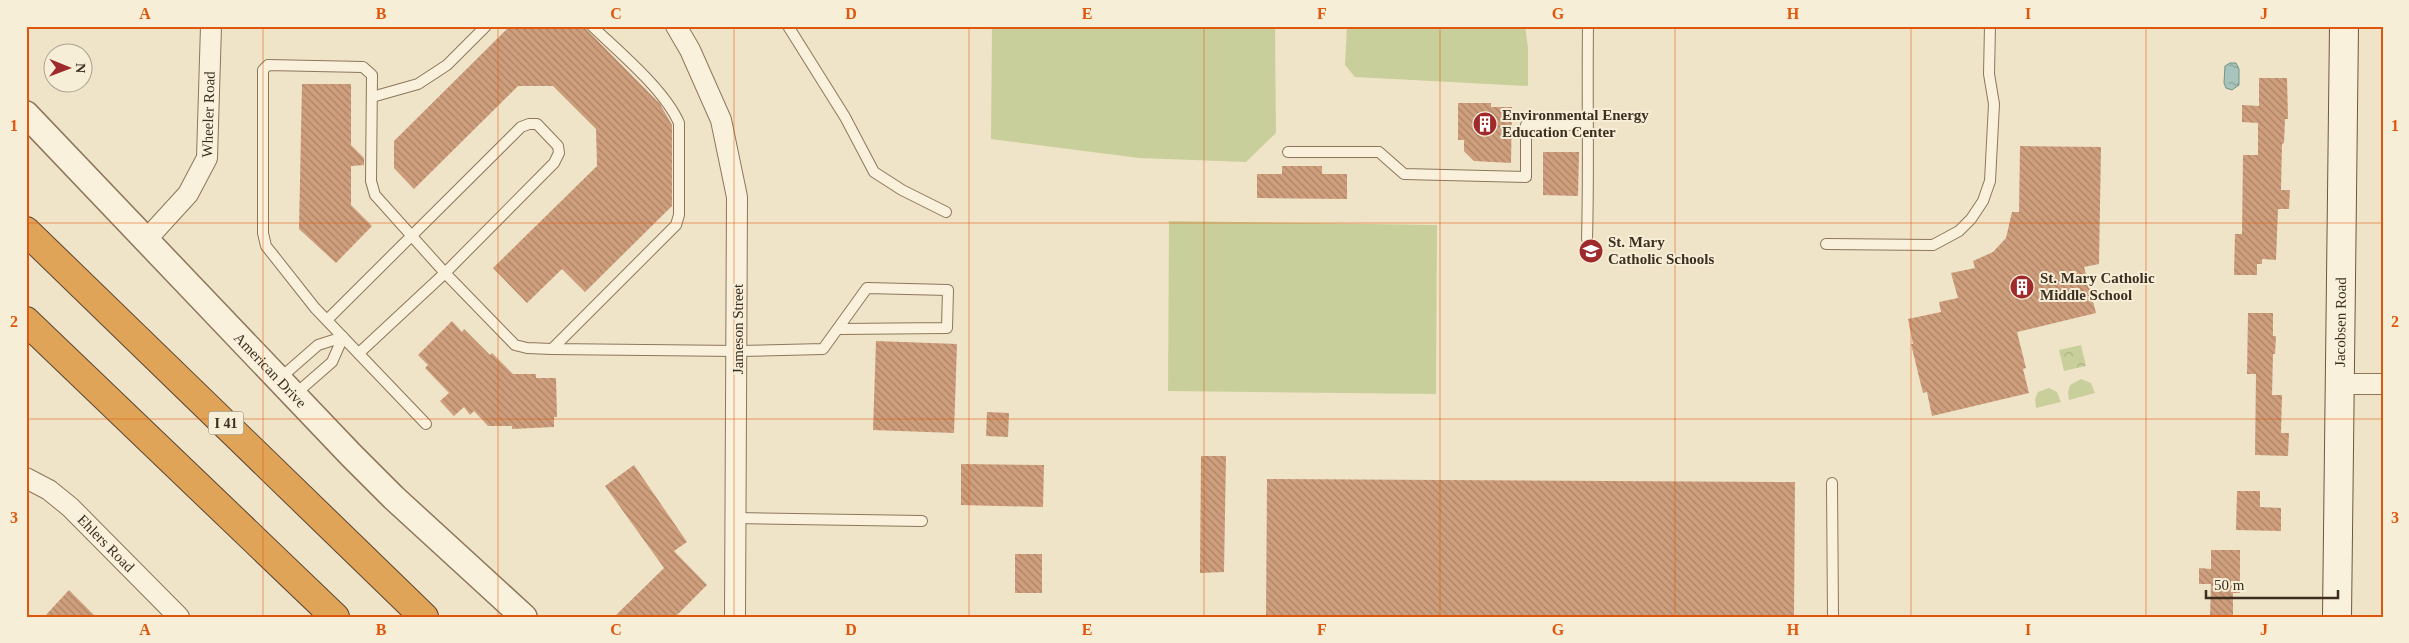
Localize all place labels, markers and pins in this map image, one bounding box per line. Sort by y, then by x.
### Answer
place label: Environmental Energy Education Center [1502,107,1649,140]
building icon: Environmental Energy Education Center [1472,111,1498,137]
place label: St. Mary Catholic Schools [1608,234,1714,267]
school or university icon: St. Mary Catholic Schools [1578,238,1604,264]
place label: St. Mary Catholic Middle School [2040,270,2155,303]
building icon: St. Mary Catholic Middle School [2009,274,2035,300]

